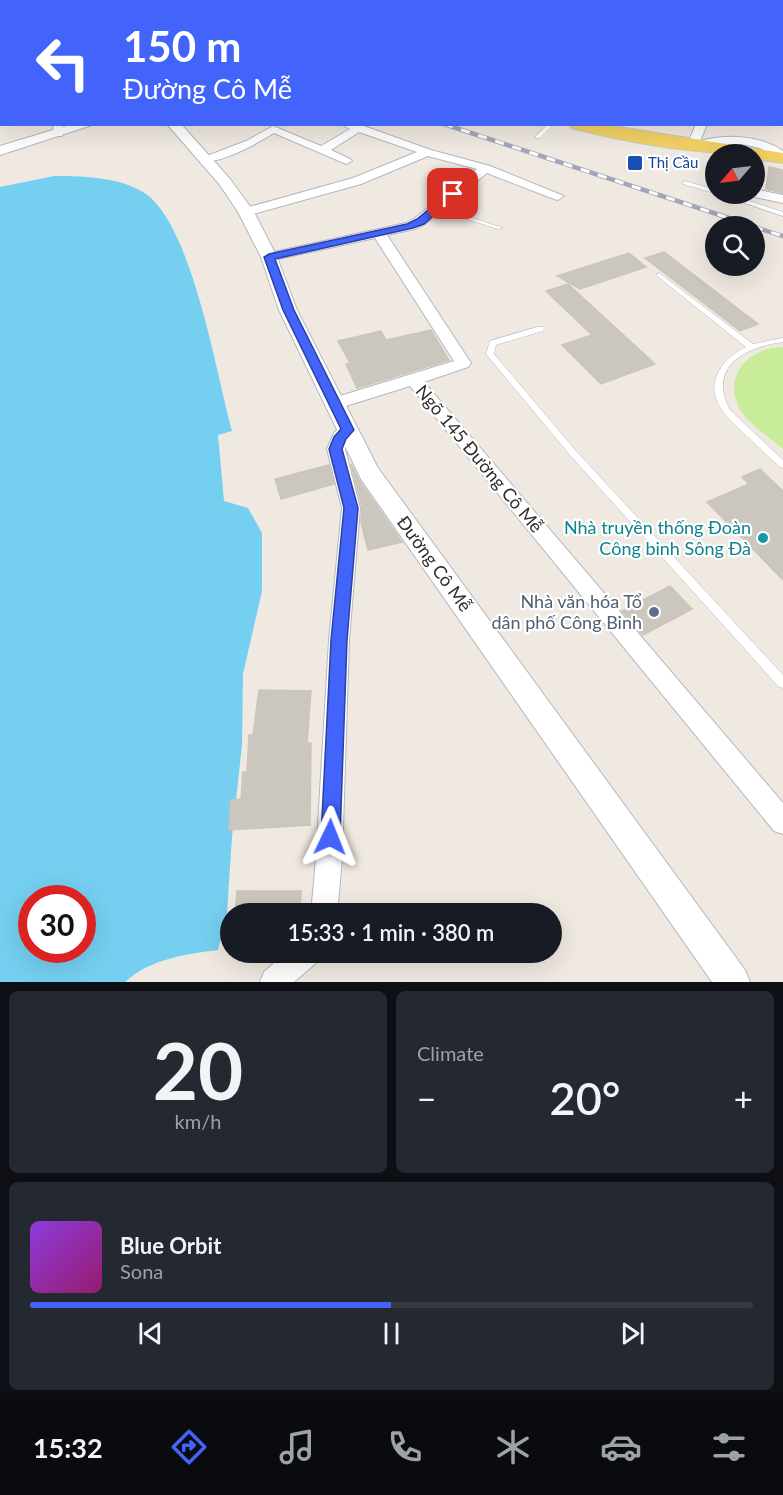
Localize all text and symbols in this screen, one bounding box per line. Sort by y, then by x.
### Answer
text: 150 m [123,21,241,71]
icon: left [24,24,102,102]
text: Đường Cô Mễ [123,72,292,105]
north arrow [705,144,765,204]
map controls [705,144,765,276]
place label: Thị Cầu [648,153,698,171]
marker: Thị Cầu [626,154,644,172]
pin [427,168,478,219]
icon: arrive [436,177,469,210]
button: search [705,216,765,276]
street label: Ngõ 145 Đường Cô Mễ [412,380,548,537]
street label: Đường Cô Mễ [393,511,477,615]
place label: Nhà truyền thống Đoàn Công binh Sông Đà [564,516,751,559]
marker: Nhà truyền thống Đoàn Công binh Sông Đà [756,531,770,545]
place label: Nhà văn hóa Tổ dân phố Công Binh [491,590,642,633]
marker: Nhà văn hóa Tổ dân phố Công Binh [647,605,661,619]
position arrow [298,805,362,869]
speed limit sign: 30 [18,885,96,963]
text: 15:33 · 1 min · 380 m [288,919,494,946]
text: 20 [153,1023,243,1117]
text: Climate [417,1041,484,1065]
text: 20° [550,1071,620,1125]
text: − [417,1078,436,1118]
text: + [734,1078,753,1118]
text: km/h [175,1109,221,1133]
text: Blue Orbit [120,1232,221,1259]
text: Sona [120,1259,163,1283]
icon: previous [134,1317,167,1350]
icon: pause [375,1317,408,1350]
icon: next [616,1317,649,1350]
icon: directions [168,1426,210,1468]
icon: music [276,1426,318,1468]
icon: phone [384,1426,426,1468]
icon: climate [492,1426,534,1468]
icon: car [600,1426,642,1468]
icon: filters [708,1426,750,1468]
text: 15:32 [33,1431,103,1464]

